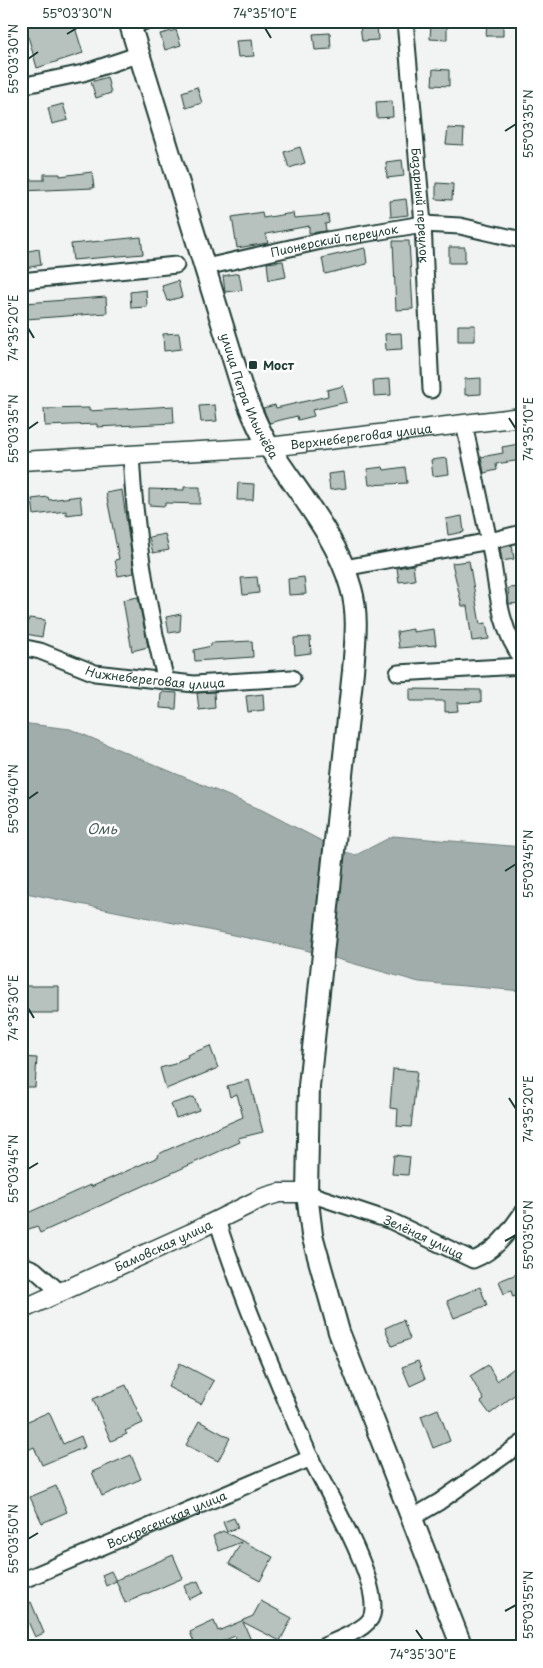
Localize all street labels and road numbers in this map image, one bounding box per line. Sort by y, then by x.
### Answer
street label: Базарный переулок [407,147,434,264]
street label: Пионерский переулок [269,219,400,261]
street label: улица Петра Ильичёва [217,331,283,463]
street label: Верхнебереговая улица [289,419,433,453]
street label: Нижнебереговая улица [83,661,226,693]
street label: Зелёная улица [381,1210,468,1264]
street label: Бамовская улица [111,1215,215,1276]
street label: Воскресенская улица [104,1486,230,1553]

